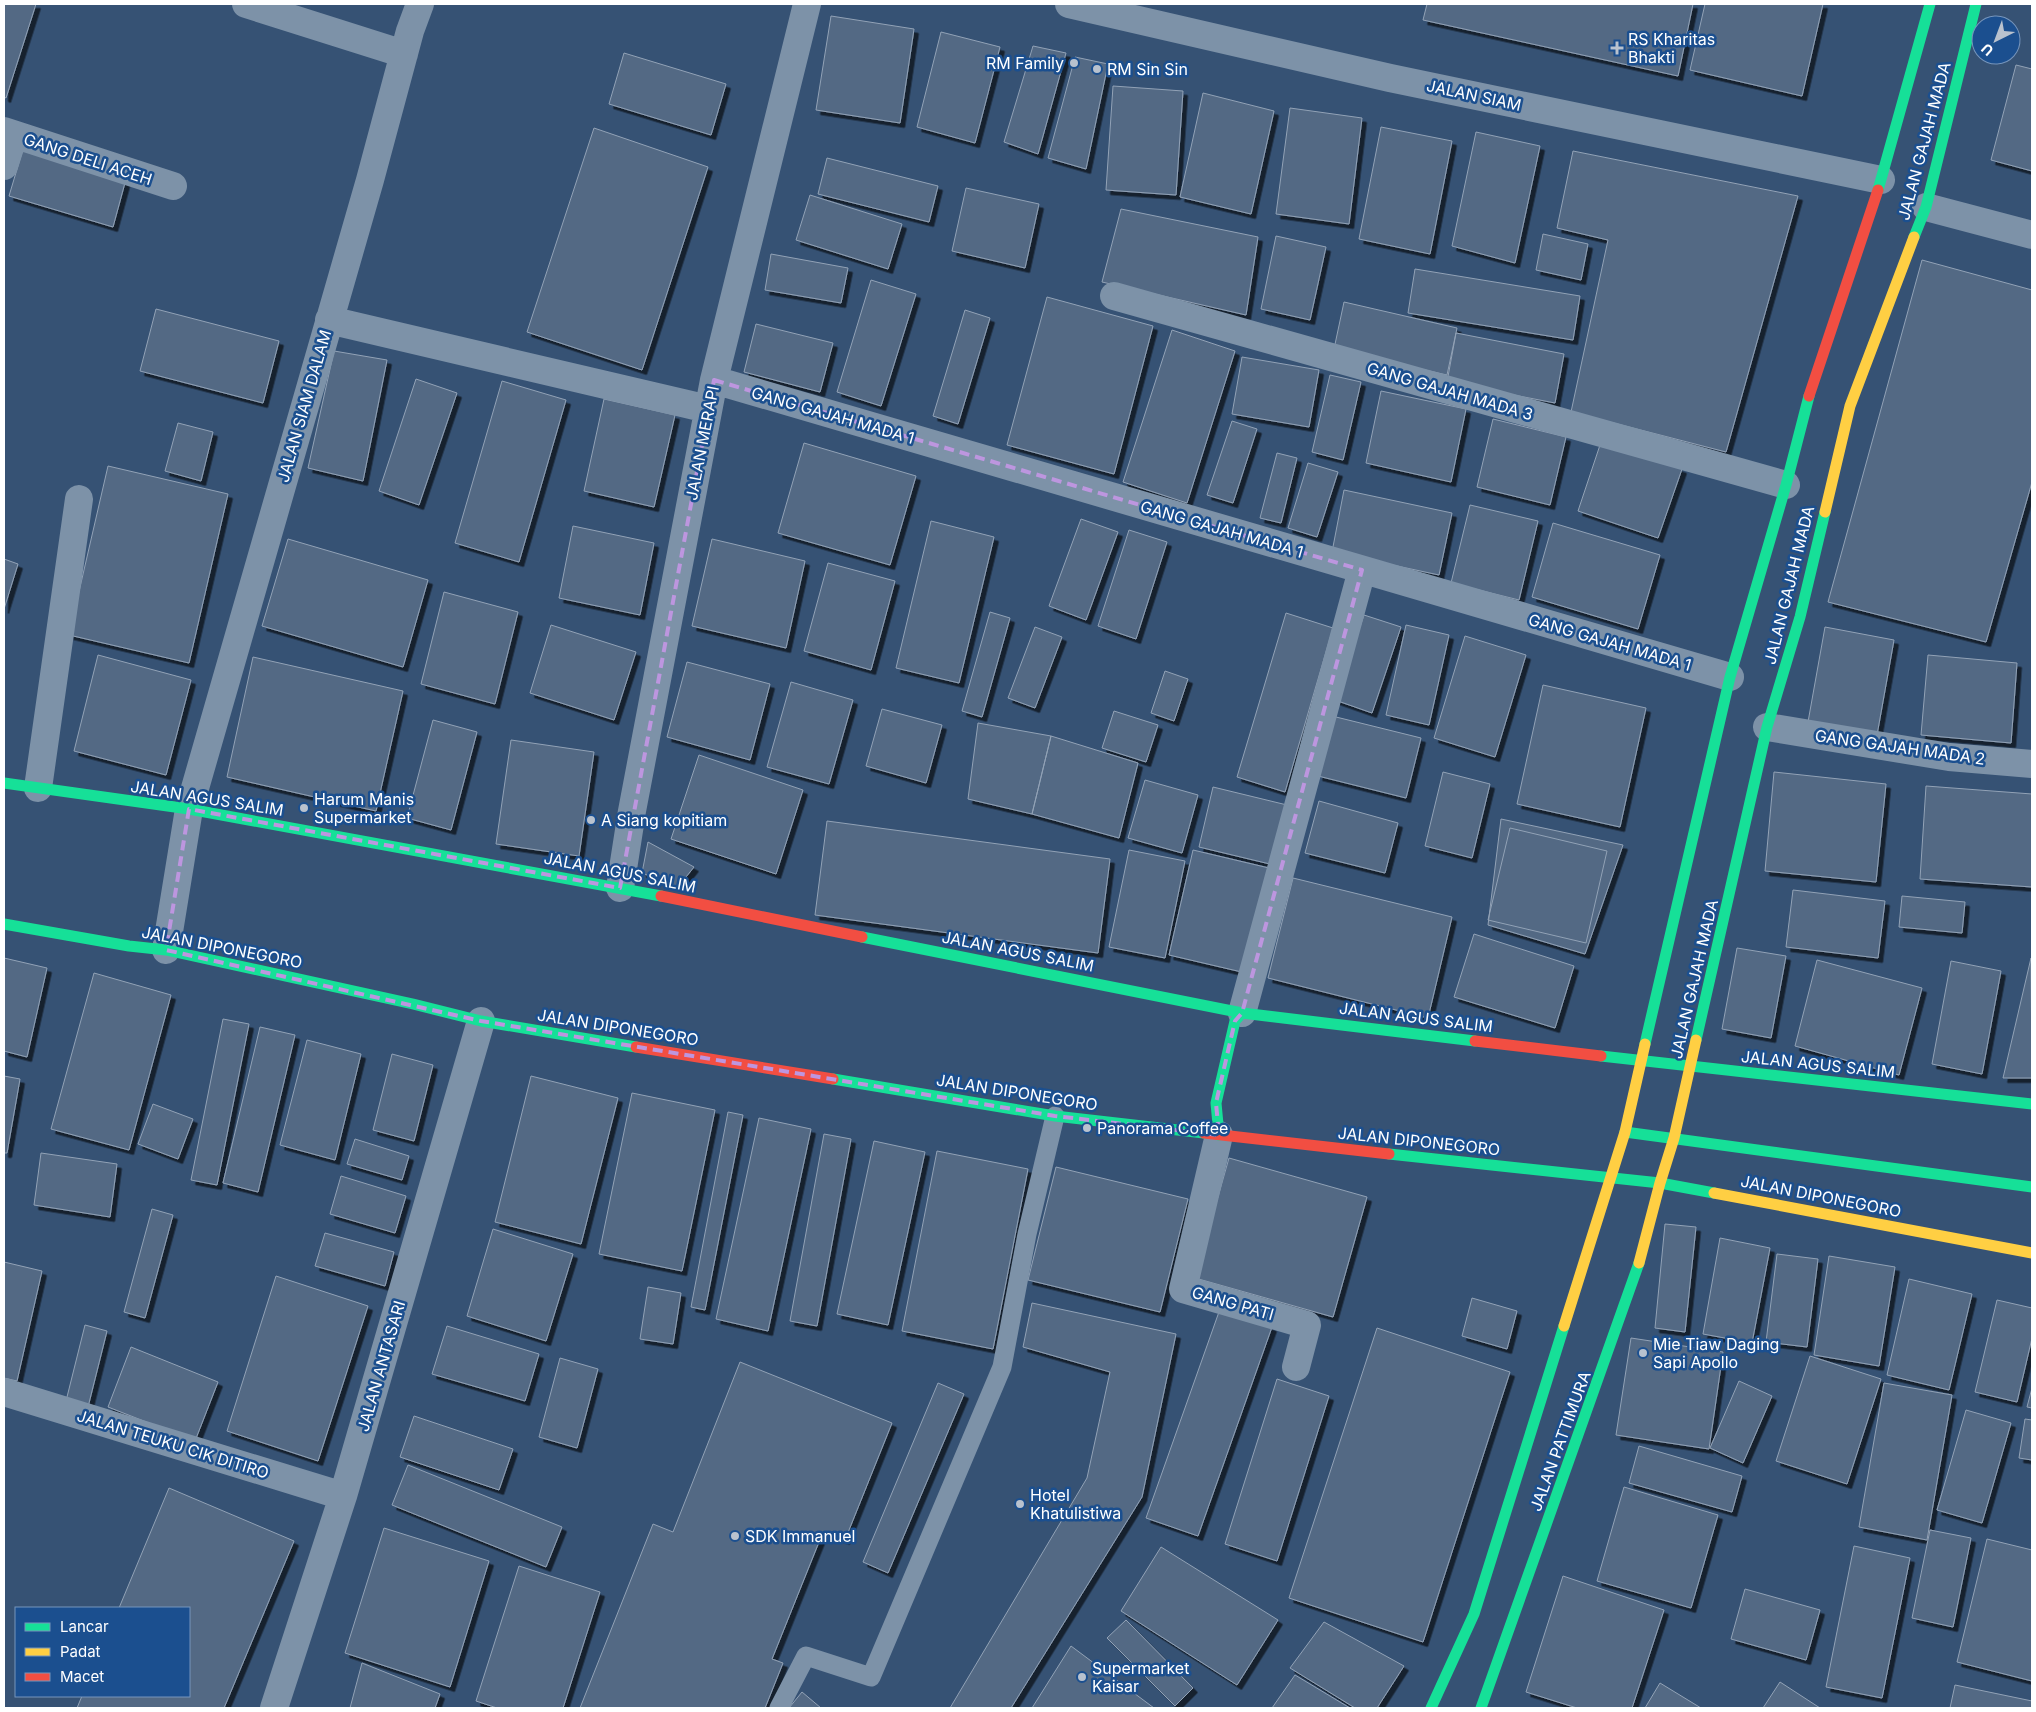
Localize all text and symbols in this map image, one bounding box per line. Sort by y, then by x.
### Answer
north arrow [1971,15,2021,65]
place label: RS Kharitas Bhakti [1628,29,1715,67]
text: U [1977,40,1996,60]
marker: RS Kharitas Bhakti [1610,41,1624,55]
place label: RM Family [986,53,1064,73]
marker: RM Family [1068,57,1080,69]
place label: RM Sin Sin [1107,59,1188,79]
street label: JALAN GAJAH MADA [1893,60,1955,222]
marker: RM Sin Sin [1091,63,1103,75]
street label: JALAN SIAM [1425,75,1523,115]
street label: GANG DELI ACEH [21,129,155,189]
street label: JALAN SIAM DALAM [273,327,335,485]
street label: GANG GAJAH MADA 3 [1365,358,1535,424]
street label: GANG GAJAH MADA 1 [749,382,917,448]
street label: JALAN MERAPI [681,384,723,502]
street label: GANG GAJAH MADA 1 [1138,496,1306,562]
street label: JALAN GAJAH MADA [1760,504,1818,666]
street label: GANG GAJAH MADA 1 [1526,609,1694,675]
street label: GANG GAJAH MADA 2 [1814,725,1986,769]
street label: JALAN AGUS SALIM [129,776,285,820]
place label: Harum Manis Supermarket [314,789,414,827]
marker: Harum Manis Supermarket [298,802,310,814]
place label: A Siang kopitiam [601,810,727,830]
marker: A Siang kopitiam [585,814,597,826]
street label: JALAN AGUS SALIM [542,847,698,897]
street label: JALAN GAJAH MADA [1666,897,1722,1061]
street label: JALAN DIPONEGORO [140,922,304,972]
street label: JALAN AGUS SALIM [940,926,1096,976]
street label: JALAN AGUS SALIM [1338,998,1494,1036]
street label: JALAN DIPONEGORO [536,1004,700,1050]
street label: JALAN AGUS SALIM [1740,1046,1896,1082]
street label: JALAN DIPONEGORO [935,1069,1099,1115]
place label: Panorama Coffee [1097,1118,1228,1138]
marker: Panorama Coffee [1081,1122,1093,1134]
street label: JALAN DIPONEGORO [1337,1123,1501,1159]
street label: JALAN DIPONEGORO [1739,1171,1903,1221]
street label: GANG PATI [1190,1282,1276,1324]
street label: JALAN ANTASARI [353,1298,409,1434]
place label: Mie Tiaw Daging Sapi Apollo [1653,1334,1779,1372]
marker: Mie Tiaw Daging Sapi Apollo [1637,1347,1649,1359]
street label: JALAN PATTIMURA [1525,1368,1595,1514]
street label: JALAN TEUKU CIK DITIRO [75,1405,271,1483]
place label: Hotel Khatulistiwa [1030,1485,1121,1523]
marker: Hotel Khatulistiwa [1014,1498,1026,1510]
place label: SDK Immanuel [745,1526,856,1546]
marker: SDK Immanuel [729,1530,741,1542]
legend [15,1607,190,1697]
text: Lancar [60,1617,109,1636]
text: Padat [60,1642,101,1661]
place label: Supermarket Kaisar [1092,1658,1189,1696]
text: Macet [60,1667,104,1686]
marker: Supermarket Kaisar [1076,1671,1088,1683]

